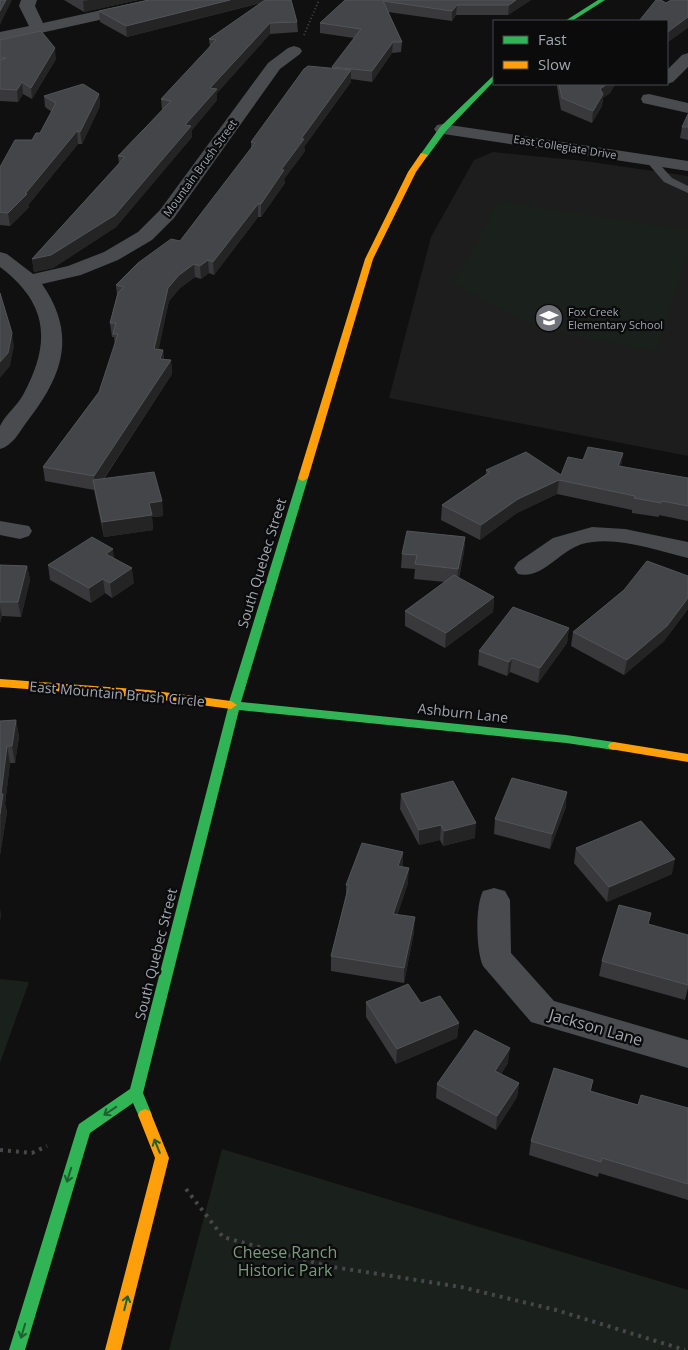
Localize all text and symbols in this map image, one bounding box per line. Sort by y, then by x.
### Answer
legend [493,20,668,85]
text: Fast [538,29,567,49]
text: Slow [538,54,571,74]
street label: Mountain Brush Street [159,116,240,219]
street label: East Collegiate Drive [512,131,618,162]
school or university icon: Fox Creek Elementary School [534,303,564,333]
place label: Fox Creek Elementary School [568,304,663,332]
street label: South Quebec Street [233,495,290,630]
street label: East Mountain Brush Circle [29,676,206,711]
street label: Ashburn Lane [417,698,509,727]
street label: South Quebec Street [130,886,181,1022]
street label: Jackson Lane [545,1003,645,1051]
one-way arrow [103,1106,117,1116]
one-way arrow [152,1139,161,1154]
one-way arrow [64,1167,74,1183]
park label: Cheese Ranch Historic Park [233,1241,337,1281]
one-way arrow [121,1295,131,1311]
one-way arrow [17,1323,27,1339]

